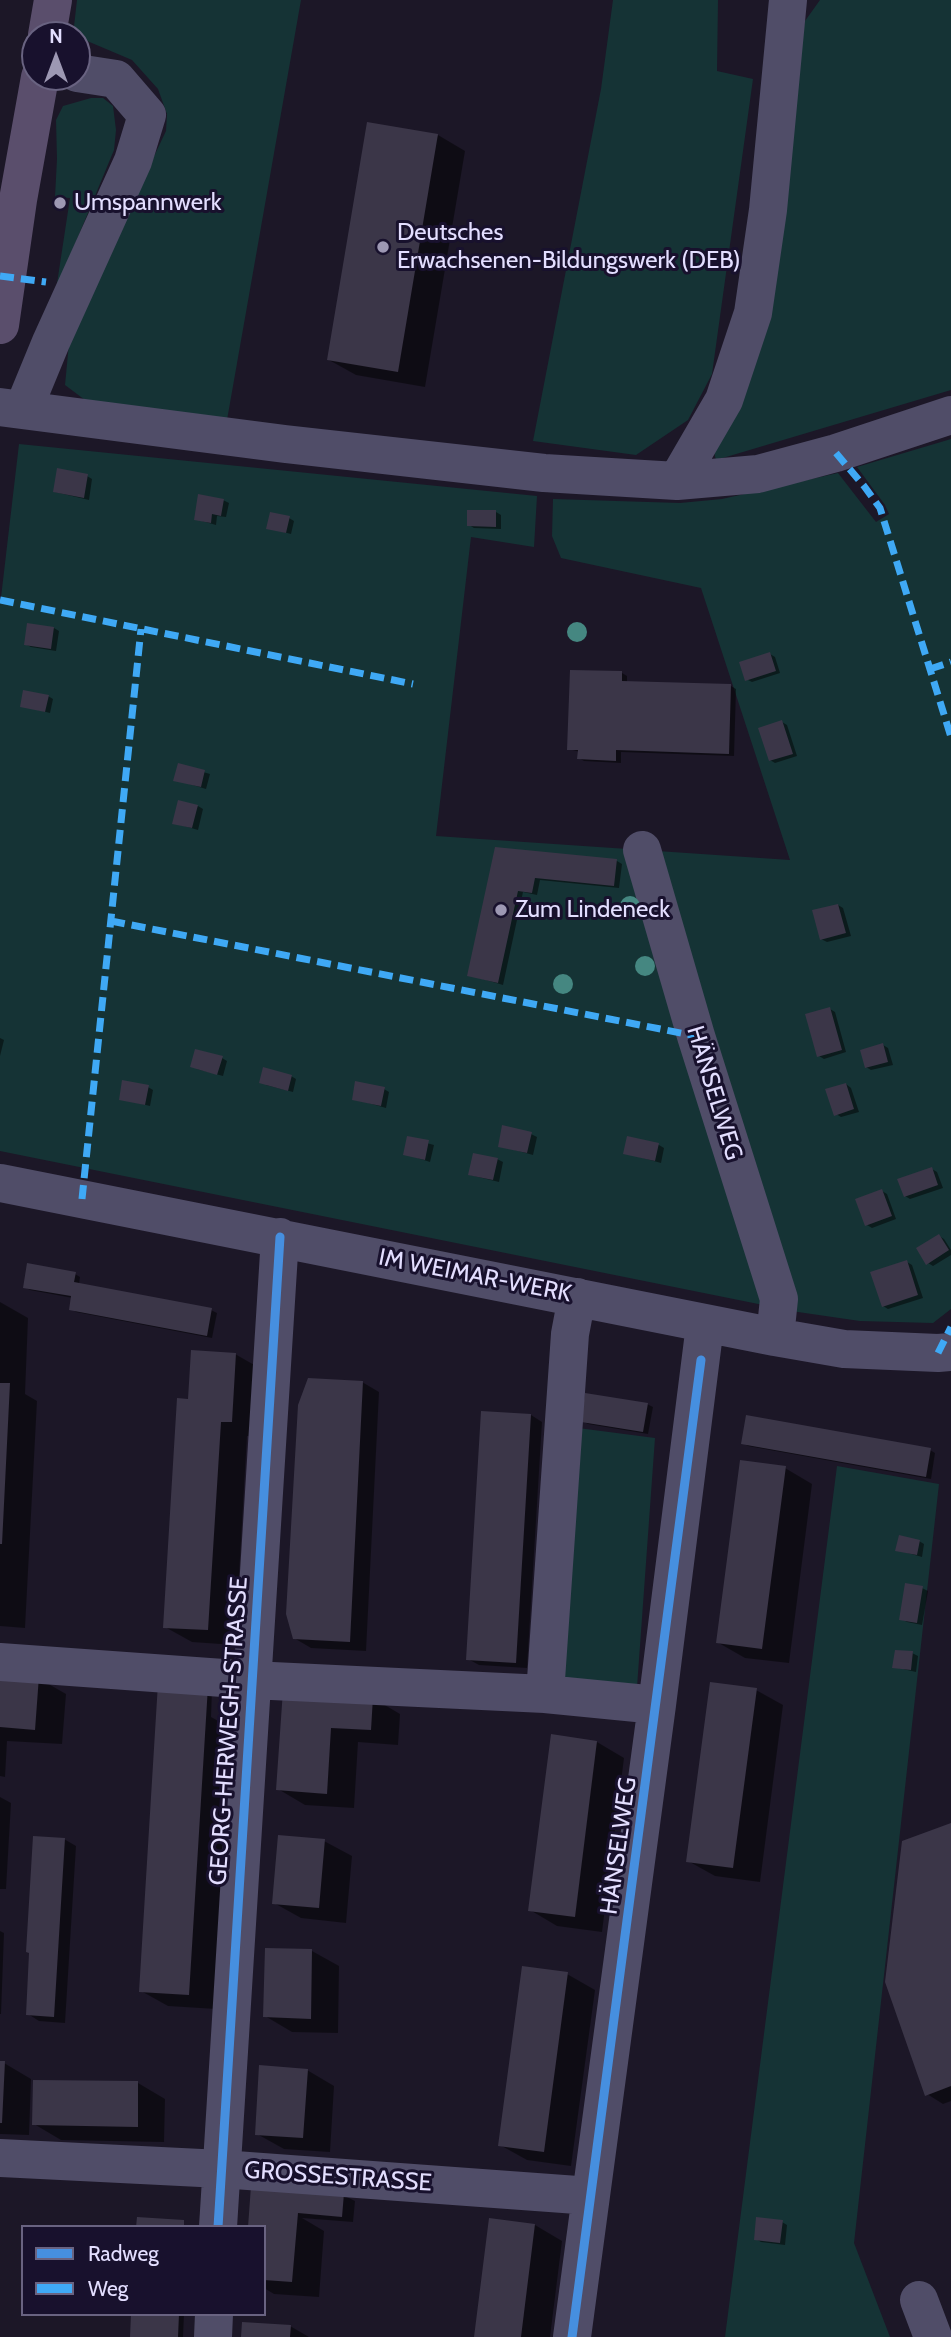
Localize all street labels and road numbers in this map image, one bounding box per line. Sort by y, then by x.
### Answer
street label: HÄNSELWEG [680,1023,748,1163]
street label: IM WEIMAR-WERK [376,1243,574,1309]
street label: GEORG-HERWEGH-STRASSE [204,1576,254,1886]
street label: HÄNSELWEG [595,1775,643,1917]
street label: GROSSESTRASSE [243,2156,433,2198]

